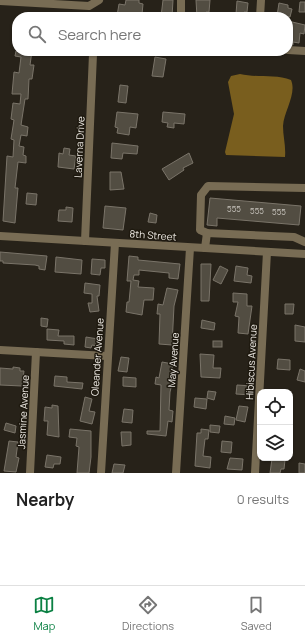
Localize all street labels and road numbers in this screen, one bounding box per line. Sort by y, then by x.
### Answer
street label: Laverna Drive [70,116,88,178]
street label: 8th Street [129,226,177,244]
street label: Oleander Avenue [87,317,107,397]
street label: Hibiscus Avenue [242,324,260,400]
street label: May Avenue [164,332,182,388]
street label: Jasmine Avenue [14,374,32,449]

